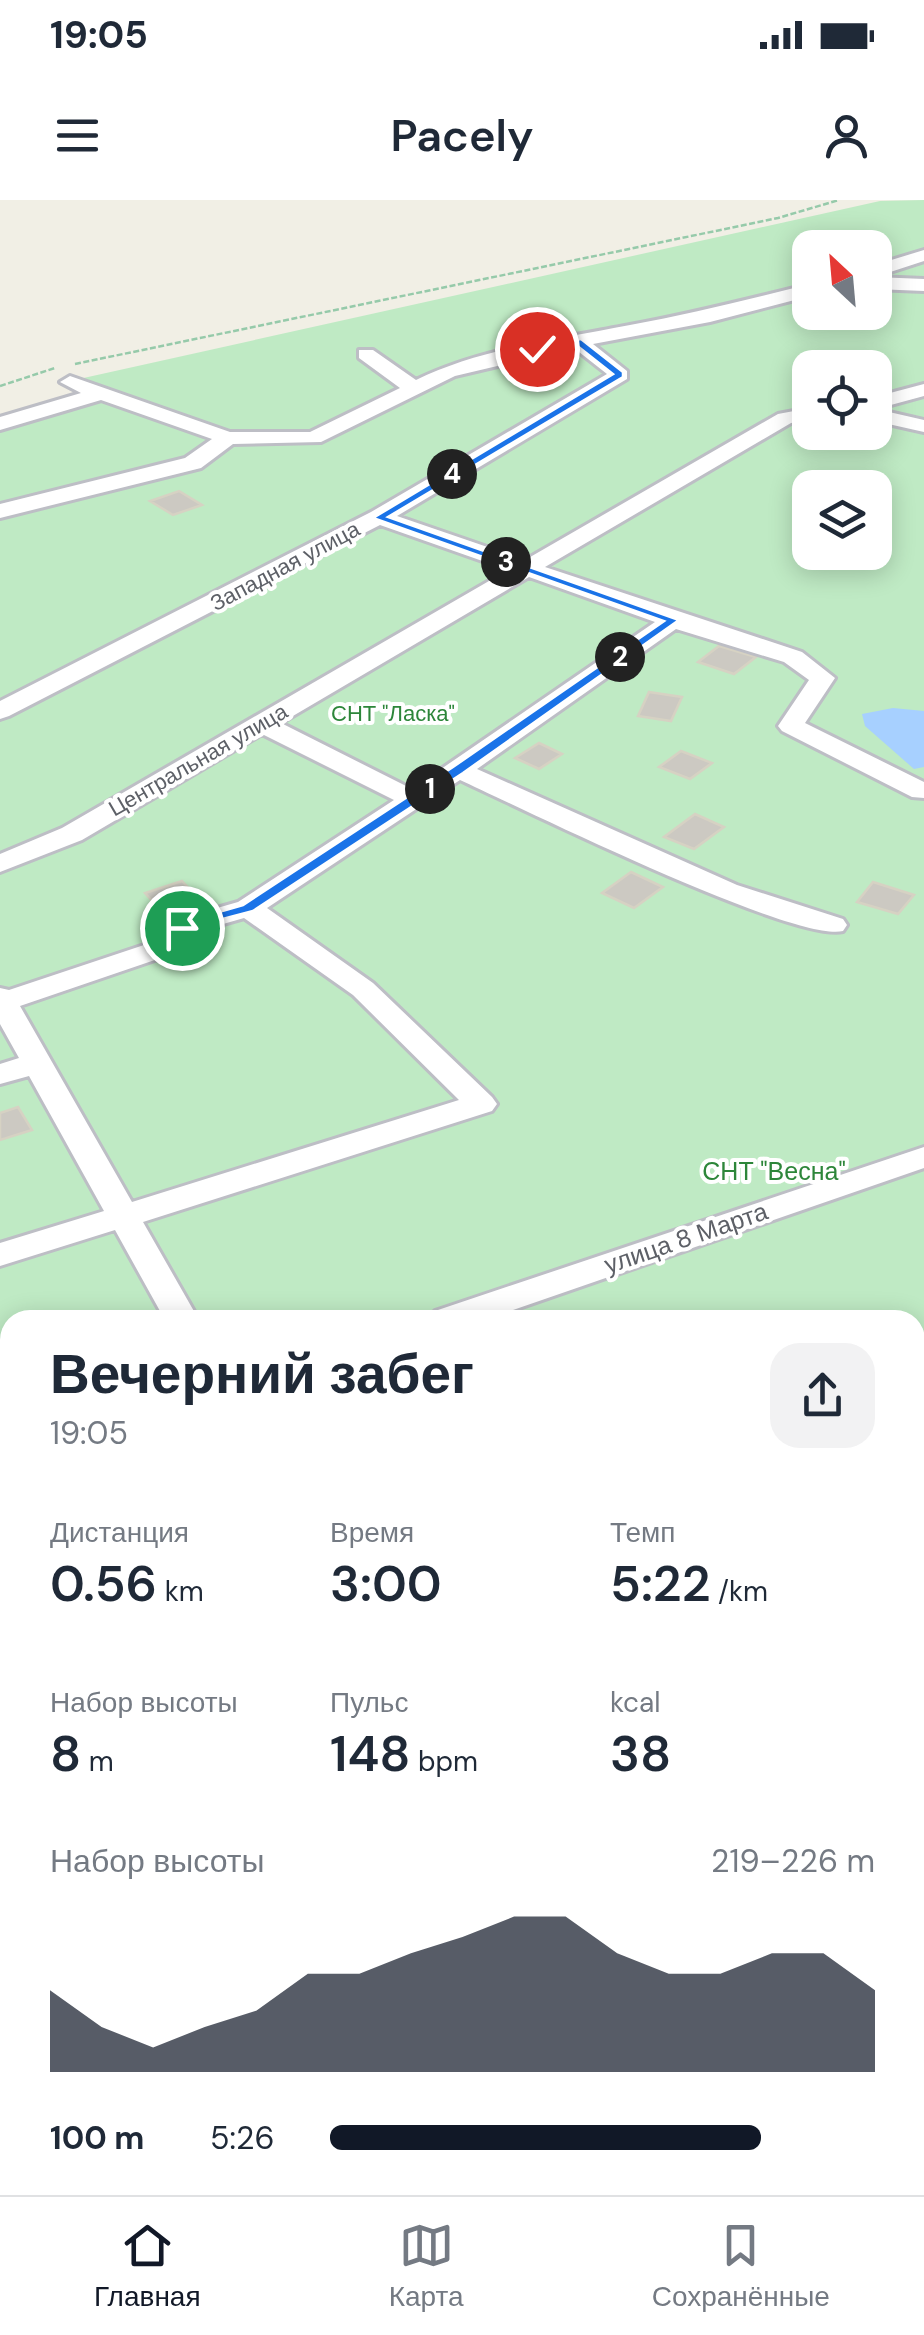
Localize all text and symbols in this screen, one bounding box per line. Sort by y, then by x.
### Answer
text: 19:05 [50,10,148,60]
text: Pacely [390,106,534,165]
icon: menu [50,108,105,163]
icon: person [819,108,874,163]
north arrow [792,230,892,330]
map controls [792,230,892,570]
pin [495,307,580,392]
icon: check [510,322,565,377]
button: locate [792,350,892,450]
pin: 4 [427,449,477,499]
text: 4 [443,455,461,492]
button: layers [792,470,892,570]
street label: Западная улица [205,514,365,618]
pin: 3 [481,537,531,587]
text: 3 [498,543,514,580]
pin: 2 [595,632,645,682]
text: 2 [612,638,628,675]
street label: Центральная улица [103,697,293,823]
park label: СНТ "Ласка" [331,699,455,728]
pin: 1 [405,764,455,814]
text: 1 [425,770,435,807]
pin [140,886,225,971]
icon: arrive [155,901,210,956]
park label: СНТ "Весна" [702,1155,846,1188]
street label: улица 8 Марта [600,1195,772,1281]
text: Вечерний забег [50,1338,474,1410]
button: share [770,1343,875,1448]
text: 19:05 [50,1412,128,1454]
text: Дистанция [50,1514,189,1551]
text: Время [330,1514,414,1551]
text: Темп [610,1514,676,1551]
text: 0.56 [50,1551,157,1617]
text: 3:00 [330,1551,442,1617]
text: 5:22 [610,1551,711,1617]
text: km [157,1573,204,1610]
text: /km [711,1573,768,1610]
text: Набор высоты [50,1684,238,1721]
text: Пульс [330,1684,408,1721]
text: kcal [610,1684,661,1721]
text: 8 [50,1721,81,1787]
text: 148 [330,1721,411,1787]
text: 38 [610,1721,671,1787]
text: m [81,1743,114,1780]
text: bpm [411,1743,478,1780]
text: Набор высоты [50,1840,264,1882]
text: 219–226 m [711,1840,875,1882]
text: 100 m [50,2117,144,2159]
text: 5:26 [210,2117,275,2159]
tab: Главная [94,2218,201,2315]
tab: Карта [389,2218,464,2315]
tab: Сохранённые [652,2218,830,2315]

